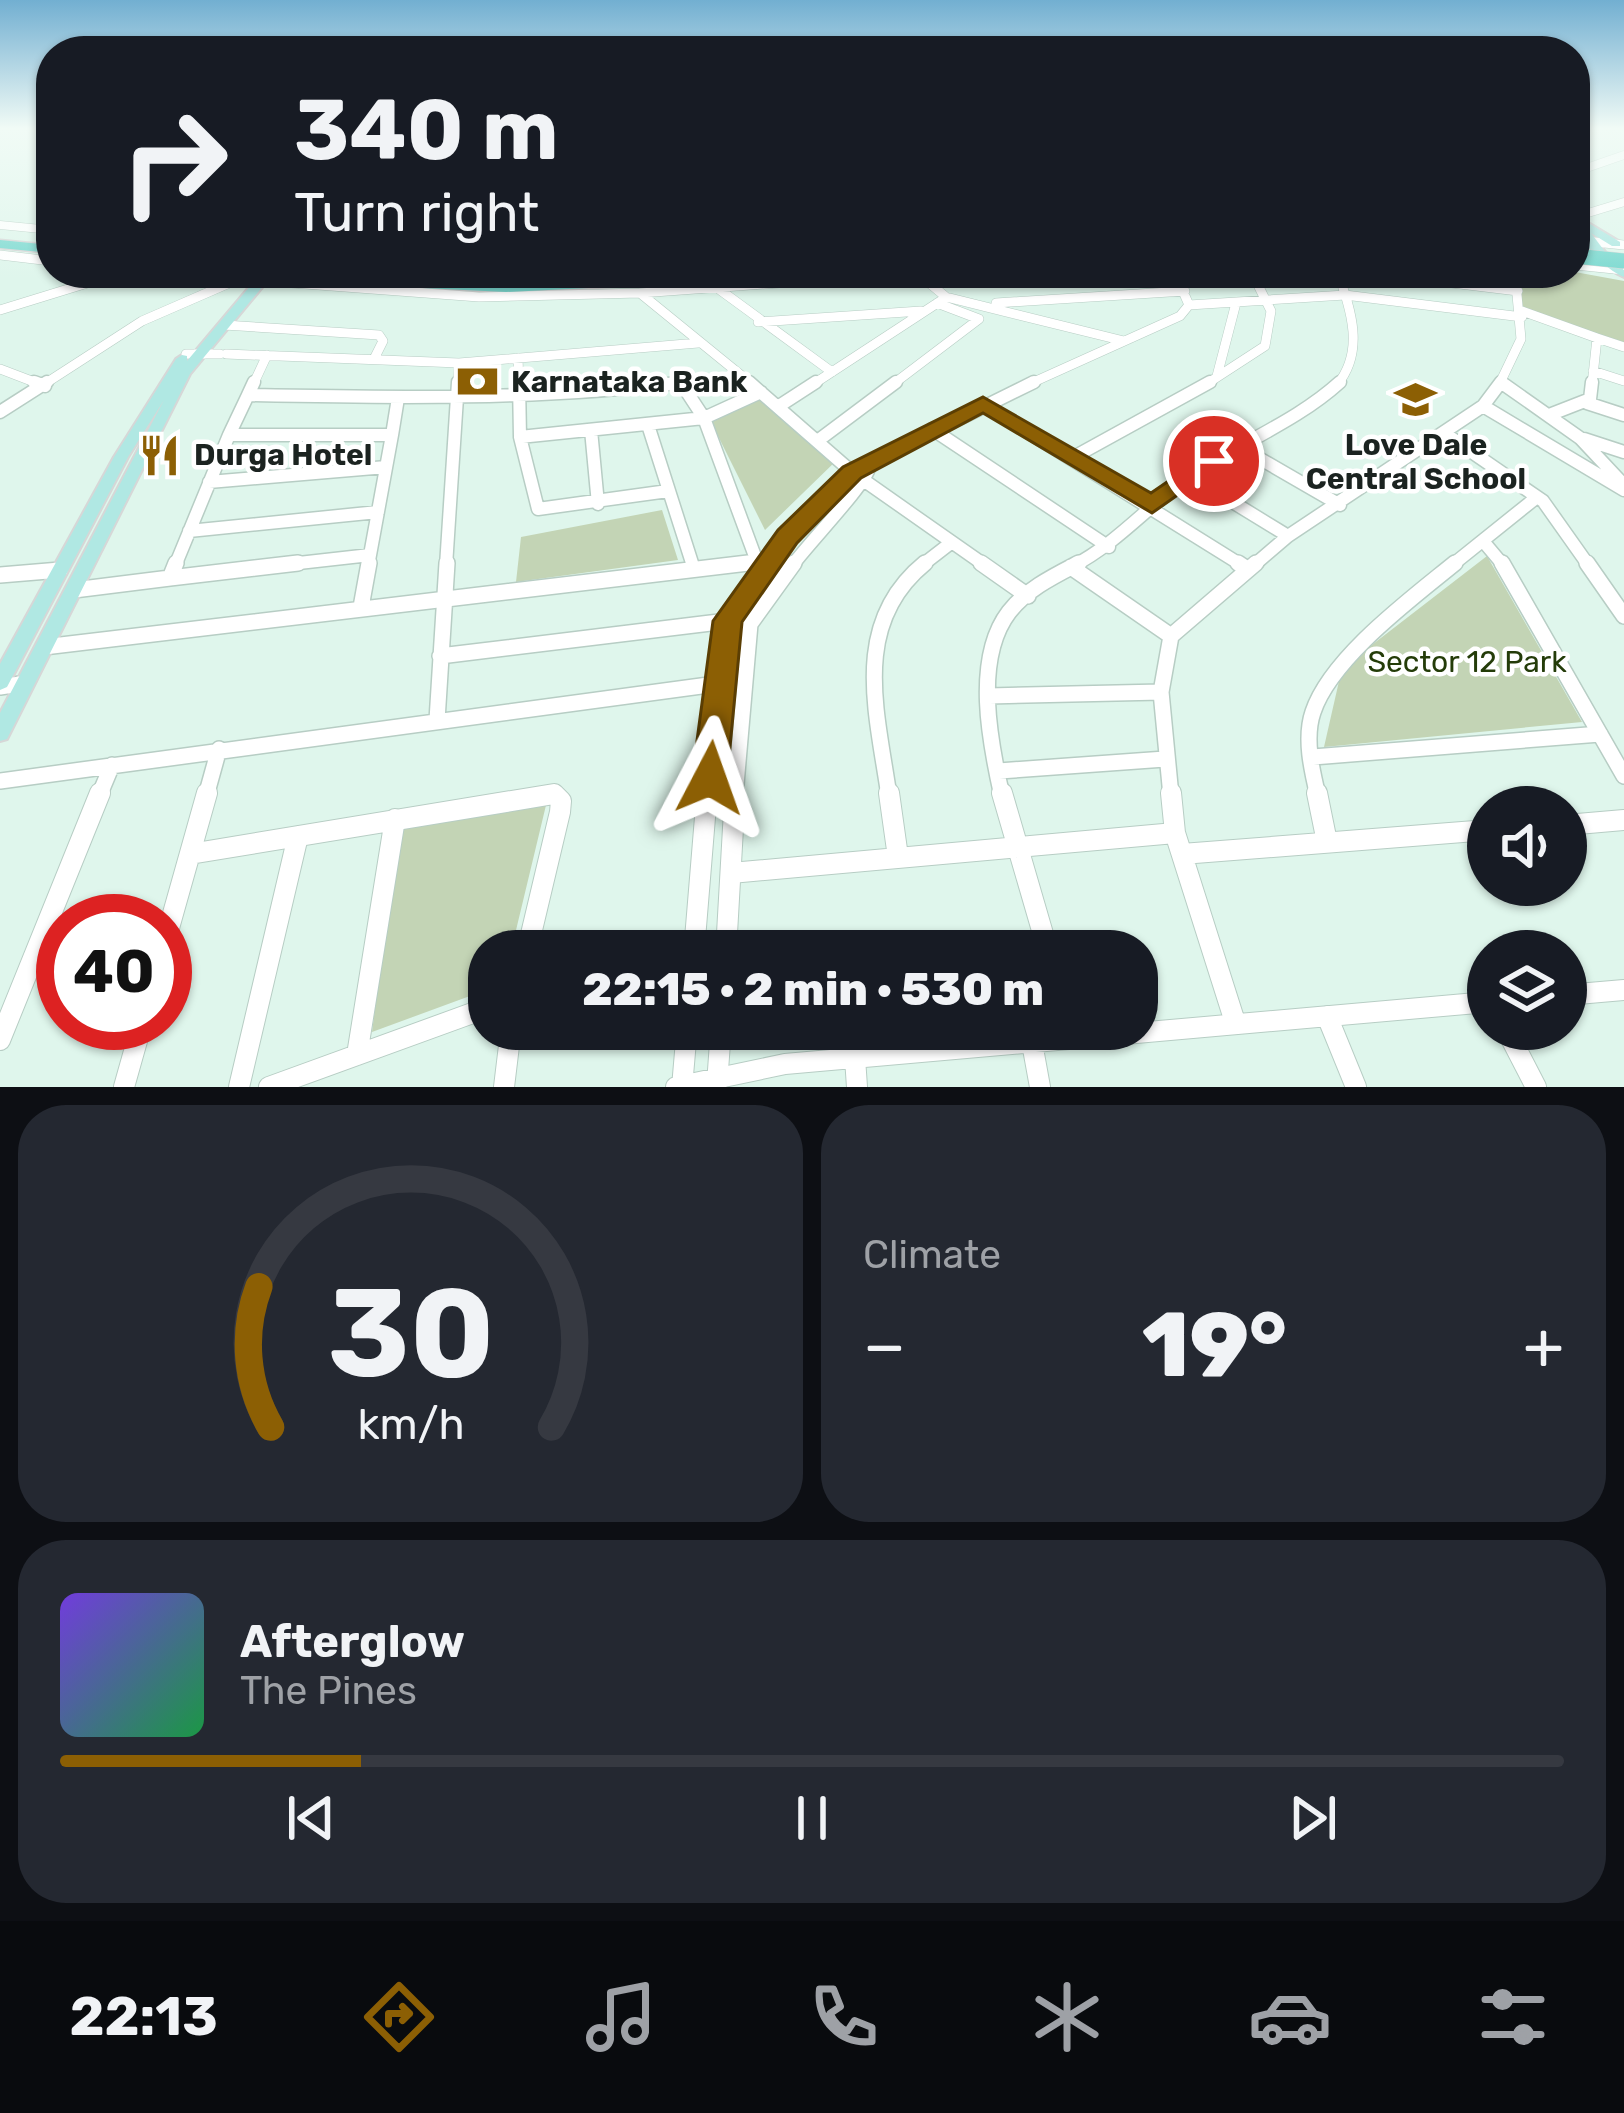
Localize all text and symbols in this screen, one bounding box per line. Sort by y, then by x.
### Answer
text: 340 m [294,80,559,180]
icon: right [96,84,252,240]
text: Turn right [294,181,539,245]
bank icon: Karnataka Bank [454,359,500,405]
place label: Karnataka Bank [511,364,748,400]
school or university icon: Love Dale Central School [1393,376,1439,422]
pin [1163,410,1265,512]
place label: Love Dale Central School [1306,427,1526,497]
icon: arrive [1181,428,1247,494]
restaurant icon: Durga Hotel [137,432,183,478]
place label: Durga Hotel [194,437,372,473]
park label: Sector 12 Park [1367,644,1567,680]
position arrow [647,715,773,841]
map controls [1467,786,1587,1050]
button: sound [1467,786,1587,906]
speed limit sign: 40 [36,894,192,1050]
button: layers [1467,930,1587,1050]
text: 22:15 · 2 min · 530 m [582,963,1044,1016]
text: Climate [863,1232,1001,1278]
text: 30 [327,1259,494,1407]
text: 19° [1142,1292,1287,1399]
text: − [863,1306,906,1385]
text: + [1523,1306,1564,1385]
text: km/h [357,1398,464,1449]
text: Afterglow [240,1615,465,1668]
text: The Pines [240,1668,417,1714]
icon: previous [278,1785,344,1851]
icon: pause [779,1785,845,1851]
icon: next [1280,1785,1346,1851]
icon: directions [357,1975,441,2059]
icon: music [579,1975,663,2059]
icon: phone [802,1975,886,2059]
icon: climate [1025,1975,1109,2059]
icon: car [1248,1975,1332,2059]
icon: filters [1471,1975,1555,2059]
text: 22:13 [69,1985,218,2049]

